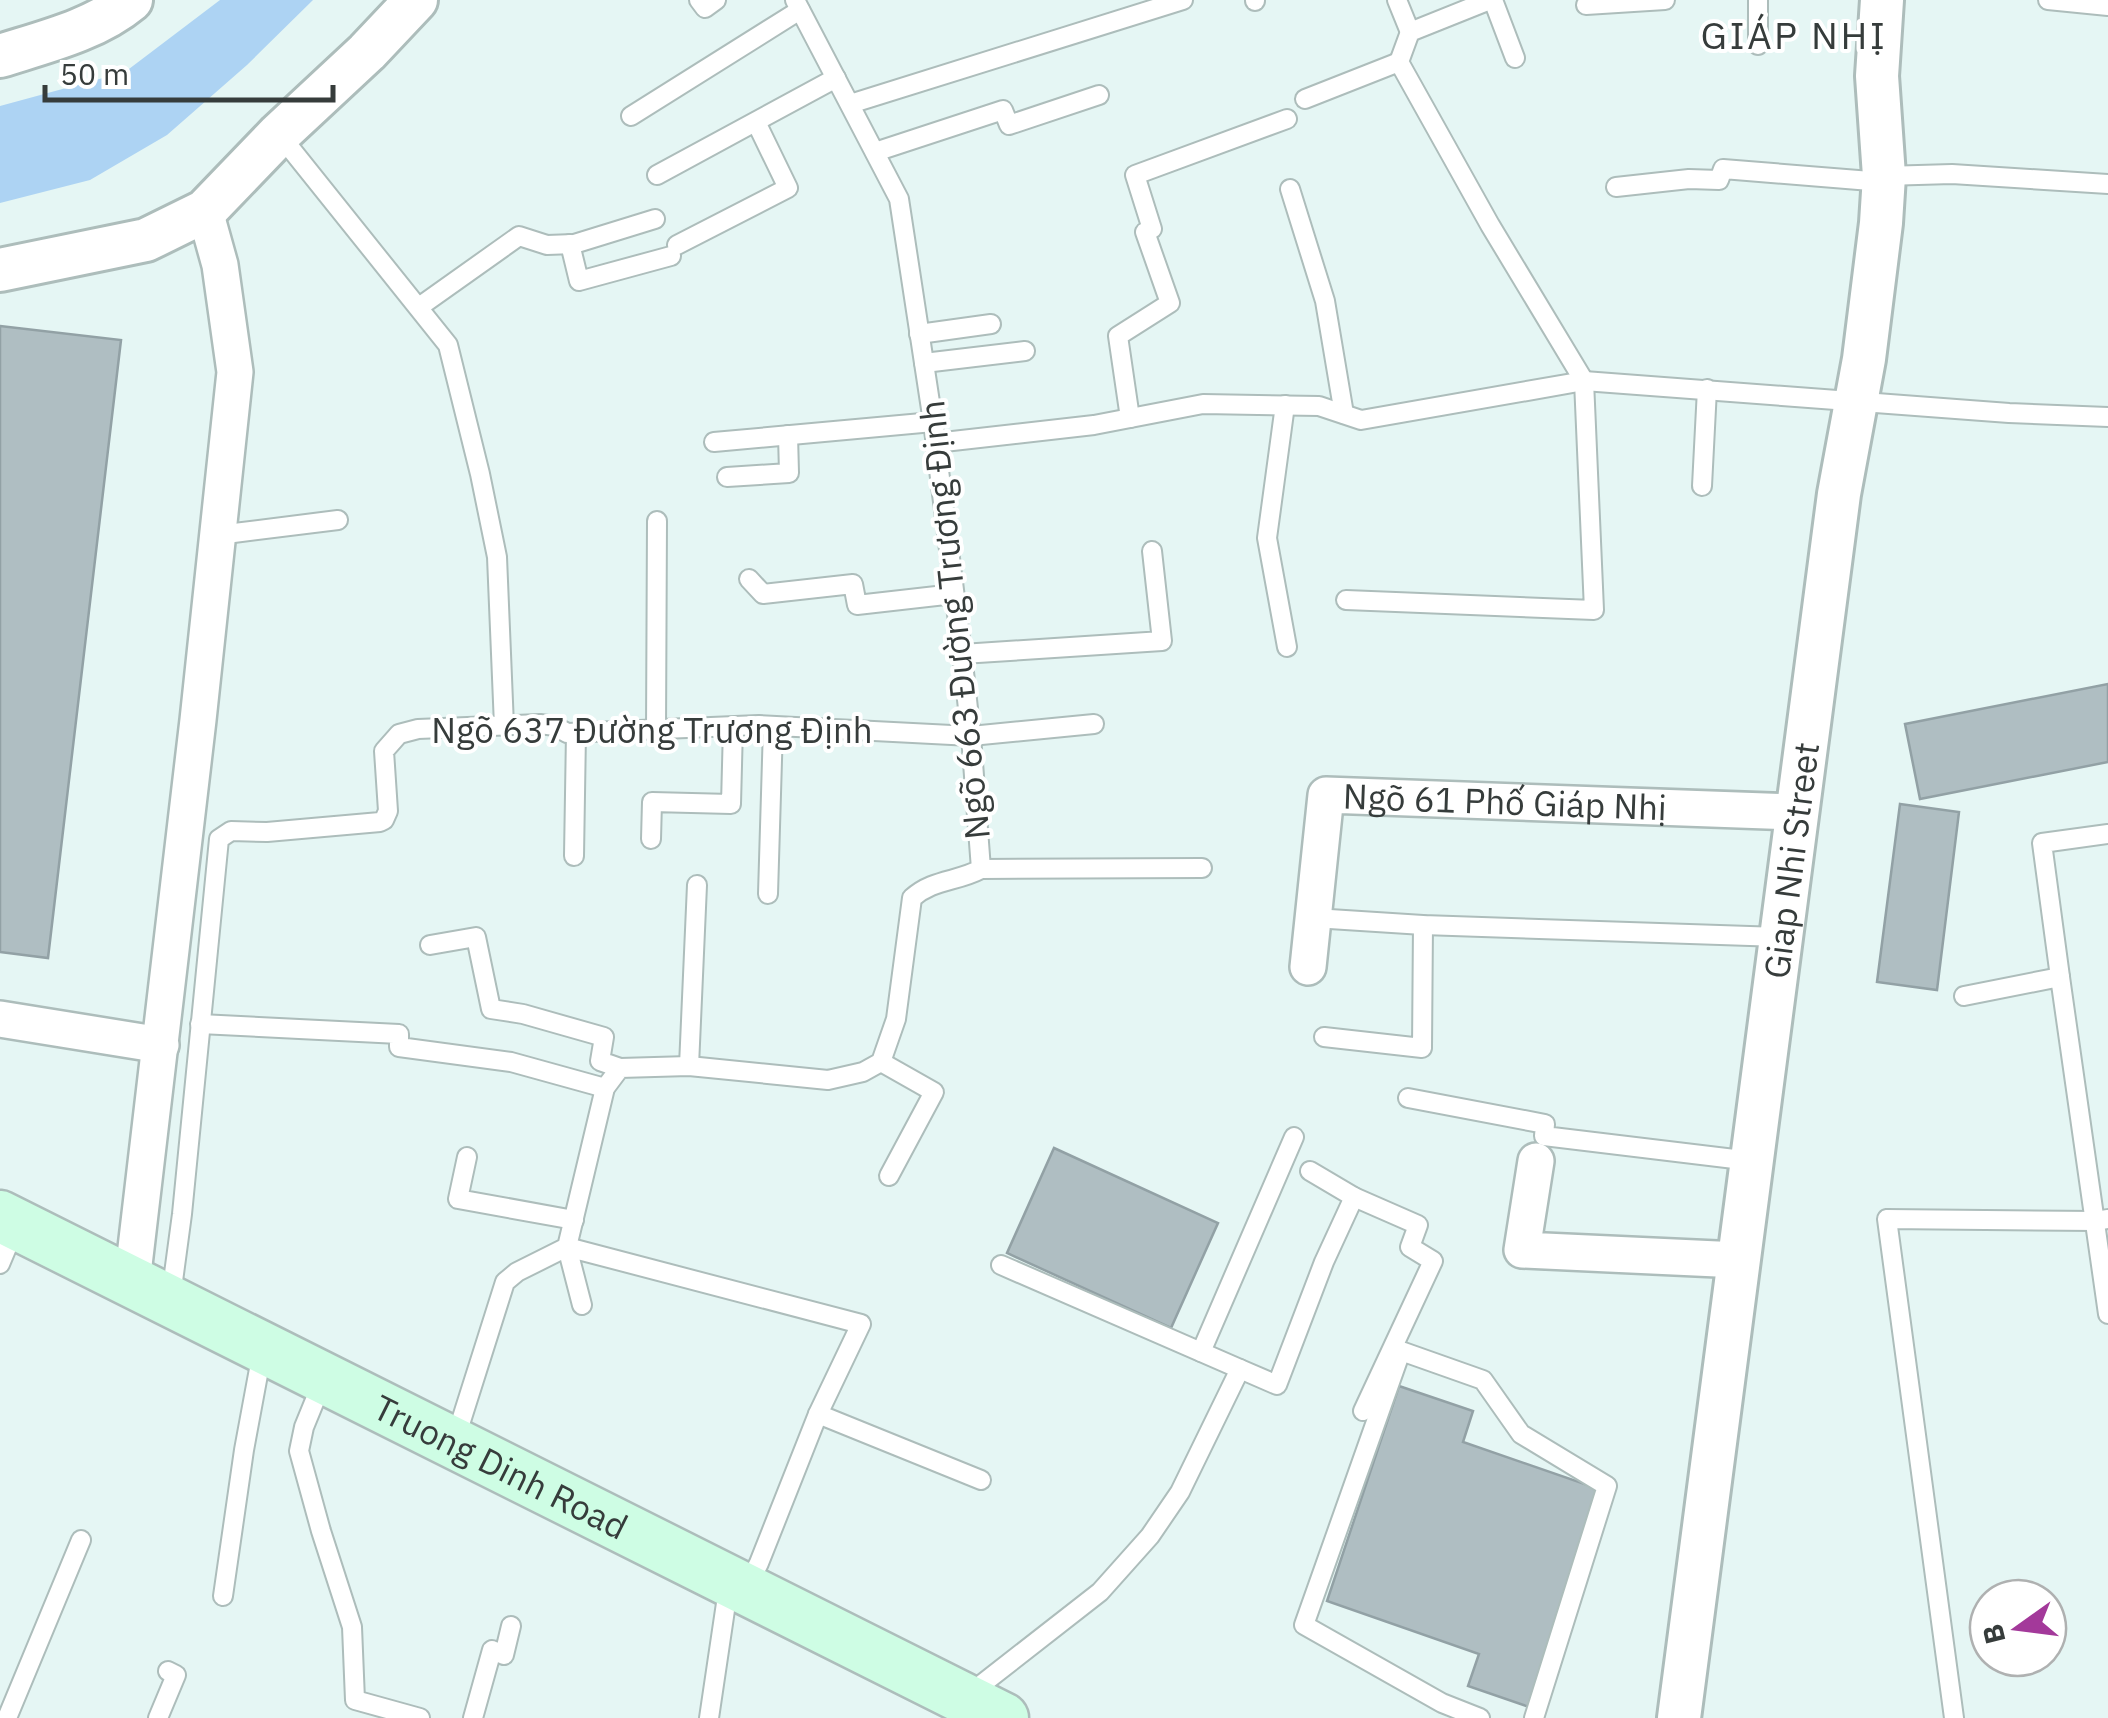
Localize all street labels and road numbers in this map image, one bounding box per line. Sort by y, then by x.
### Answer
street label: Ngõ 663 Đường Trương Định [908,398,1000,842]
street label: Ngõ 637 Đường Trương Định [431,707,873,753]
street label: Giap Nhi Street [1753,739,1829,981]
street label: Ngõ 61 Phố Giáp Nhị [1342,773,1668,830]
street label: Truong Dinh Road [366,1384,635,1549]

